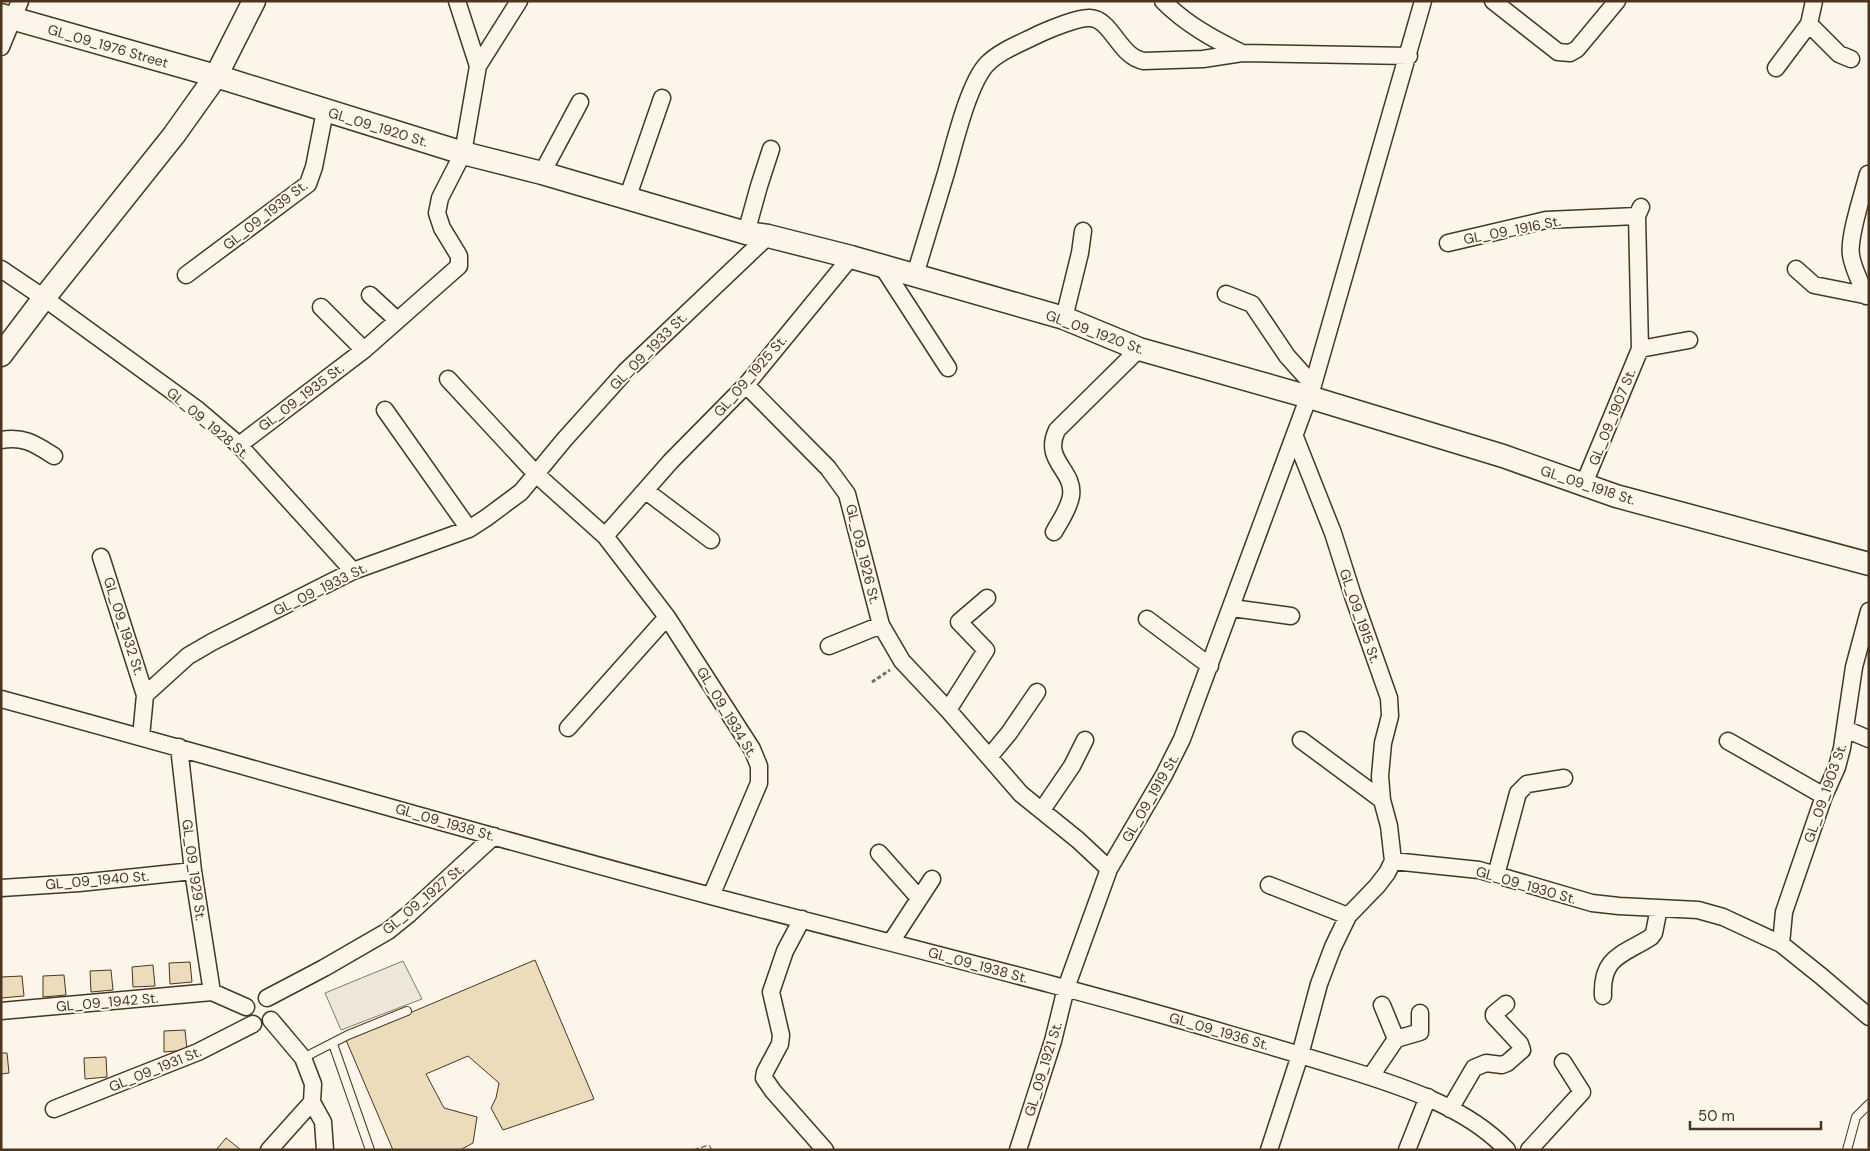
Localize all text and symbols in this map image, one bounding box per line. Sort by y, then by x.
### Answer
street label: GL_09_1976 Street [46,20,170,72]
street label: GL_09_1920 St. [326,103,430,151]
street label: GL_09_1939 St. [219,176,311,254]
street label: GL_09_1916 St. [1462,212,1562,248]
street label: GL_09_1920 St. [1043,306,1147,358]
street label: GL_09_1933 St. [606,308,691,393]
street label: GL_09_1925 St. [710,331,790,420]
street label: GL_09_1935 St. [255,359,347,435]
street label: GL_09_1907 St. [1584,366,1640,468]
street label: GL_09_1928 St. [163,383,253,463]
street label: GL_09_1918 St. [1538,461,1638,509]
street label: GL_09_1926 St. [842,502,884,606]
street label: GL_09_1933 St. [270,558,370,619]
street label: GL_09_1915 St. [1335,566,1385,666]
street label: GL_09_1932 St. [100,575,148,677]
street label: GL_09_1934 St. [693,663,761,761]
street label: GL_09_1903 St. [1800,741,1850,845]
street label: GL_09_1919 St. [1118,751,1183,845]
street label: GL_09_1938 St. [393,799,497,845]
street label: GL_09_1929 St. [178,818,210,922]
street label: GL_09_1927 St. [379,860,468,938]
street label: GL_09_1930 St. [1474,862,1578,908]
street label: GL_09_1940 St. [44,866,150,893]
street label: GL_09_1938 St. [926,943,1030,987]
street label: GL_09_1942 St. [55,989,159,1015]
street label: GL_09_1936 St. [1167,1008,1271,1054]
street label: GL_09_1921 St. [1020,1019,1066,1119]
street label: GL_09_1931 St. [106,1042,204,1096]
scale bar [1690,1098,1821,1130]
text: 50 m [1698,1106,1735,1126]

